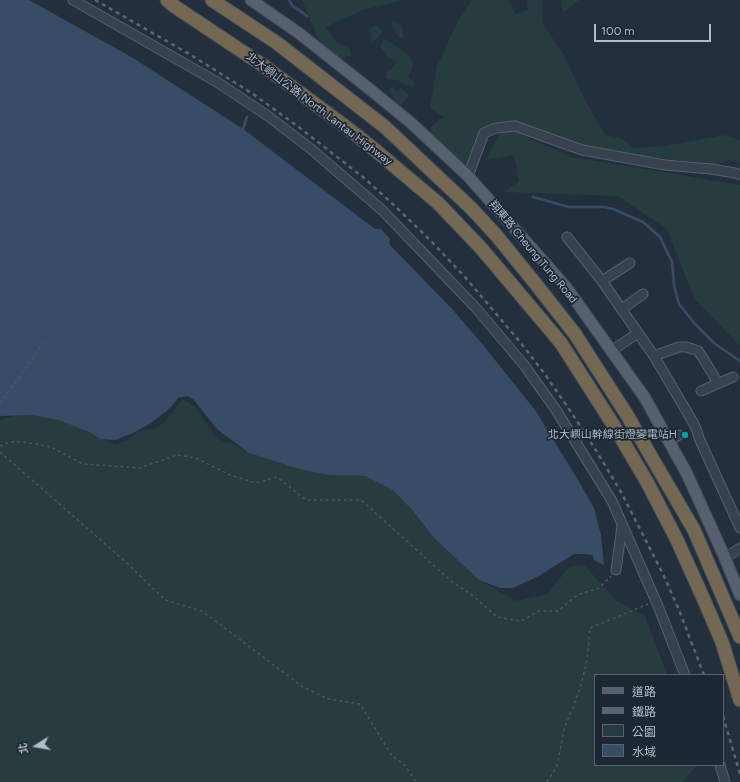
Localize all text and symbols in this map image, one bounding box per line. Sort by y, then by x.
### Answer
scale bar [596,16,713,42]
text: 100 m [601,24,635,38]
street label: 北大嶼山公路 North Lantau Highway [243,50,395,168]
street label: 翔東路 Cheung Tung Road [486,198,580,306]
place label: 北大嶼山幹線街燈變電站H [548,428,677,442]
marker: 北大嶼山幹線街燈變電站H [680,430,690,440]
legend [594,674,724,766]
text: 道路 [632,685,656,699]
text: 鐵路 [632,705,656,719]
text: 公園 [632,725,656,739]
north arrow [16,726,56,766]
text: 北 [16,742,31,755]
text: 水域 [632,745,656,759]

